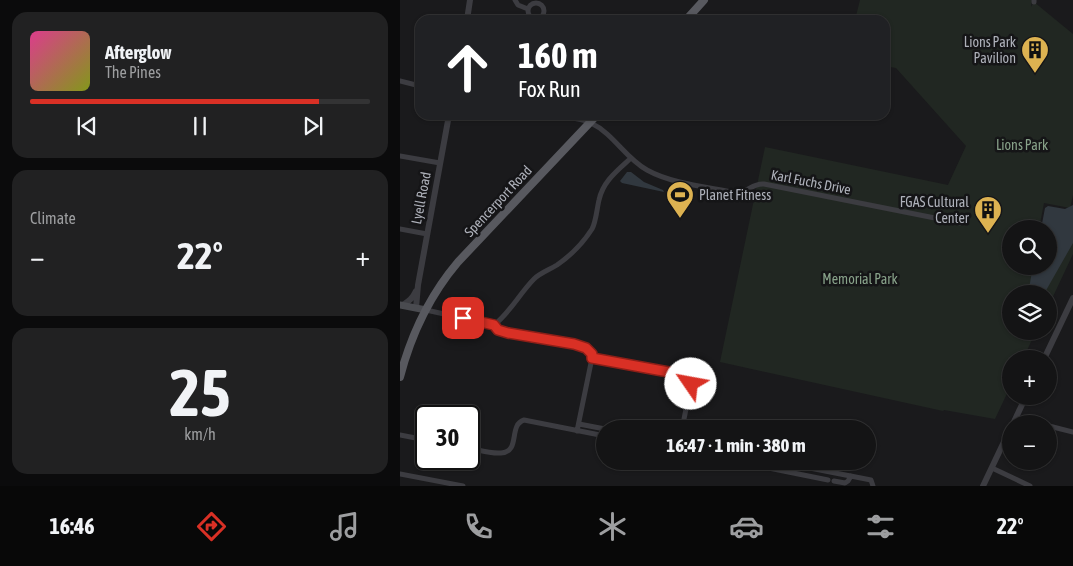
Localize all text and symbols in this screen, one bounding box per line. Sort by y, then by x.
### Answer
place label: Lions Park Pavilion [964,34,1016,66]
icon: ahead [435,35,500,100]
text: 160 m [518,35,597,75]
building icon: Lions Park Pavilion [1020,35,1050,74]
text: Afterglow [105,41,172,63]
text: The Pines [105,63,161,81]
text: Fox Run [518,76,581,102]
icon: previous [73,112,101,140]
icon: pause [186,112,214,140]
icon: next [299,112,327,140]
park label: Lions Park [996,137,1048,153]
street label: Spencerport Road [461,162,535,240]
street label: Karl Fuchs Drive [770,166,852,198]
street label: Lyell Road [408,170,434,226]
sports icon: Planet Fitness [665,180,695,219]
place label: Planet Fitness [699,187,771,203]
place label: FGAS Cultural Center [900,194,970,226]
building icon: FGAS Cultural Center [973,195,1003,234]
text: Climate [30,209,76,227]
map controls [1002,220,1057,470]
button: search [1002,220,1057,275]
text: 22° [177,234,223,277]
text: − [30,240,45,272]
text: + [355,240,370,272]
park label: Memorial Park [822,271,898,287]
button: layers [1002,285,1057,340]
pin [442,297,484,339]
icon: arrive [449,304,477,332]
button: + [1002,350,1057,405]
text: 25 [169,355,231,430]
position arrow [664,357,716,409]
speed limit sign: 30 [415,405,480,470]
button: − [1002,415,1057,470]
text: km/h [184,425,216,443]
text: 16:47 · 1 min · 380 m [666,434,806,456]
icon: directions [194,509,229,544]
icon: music [327,509,362,544]
icon: phone [461,509,496,544]
icon: climate [595,509,630,544]
icon: car [729,509,764,544]
icon: filters [863,509,898,544]
text: 16:46 [49,513,95,539]
text: 22° [997,513,1023,539]

